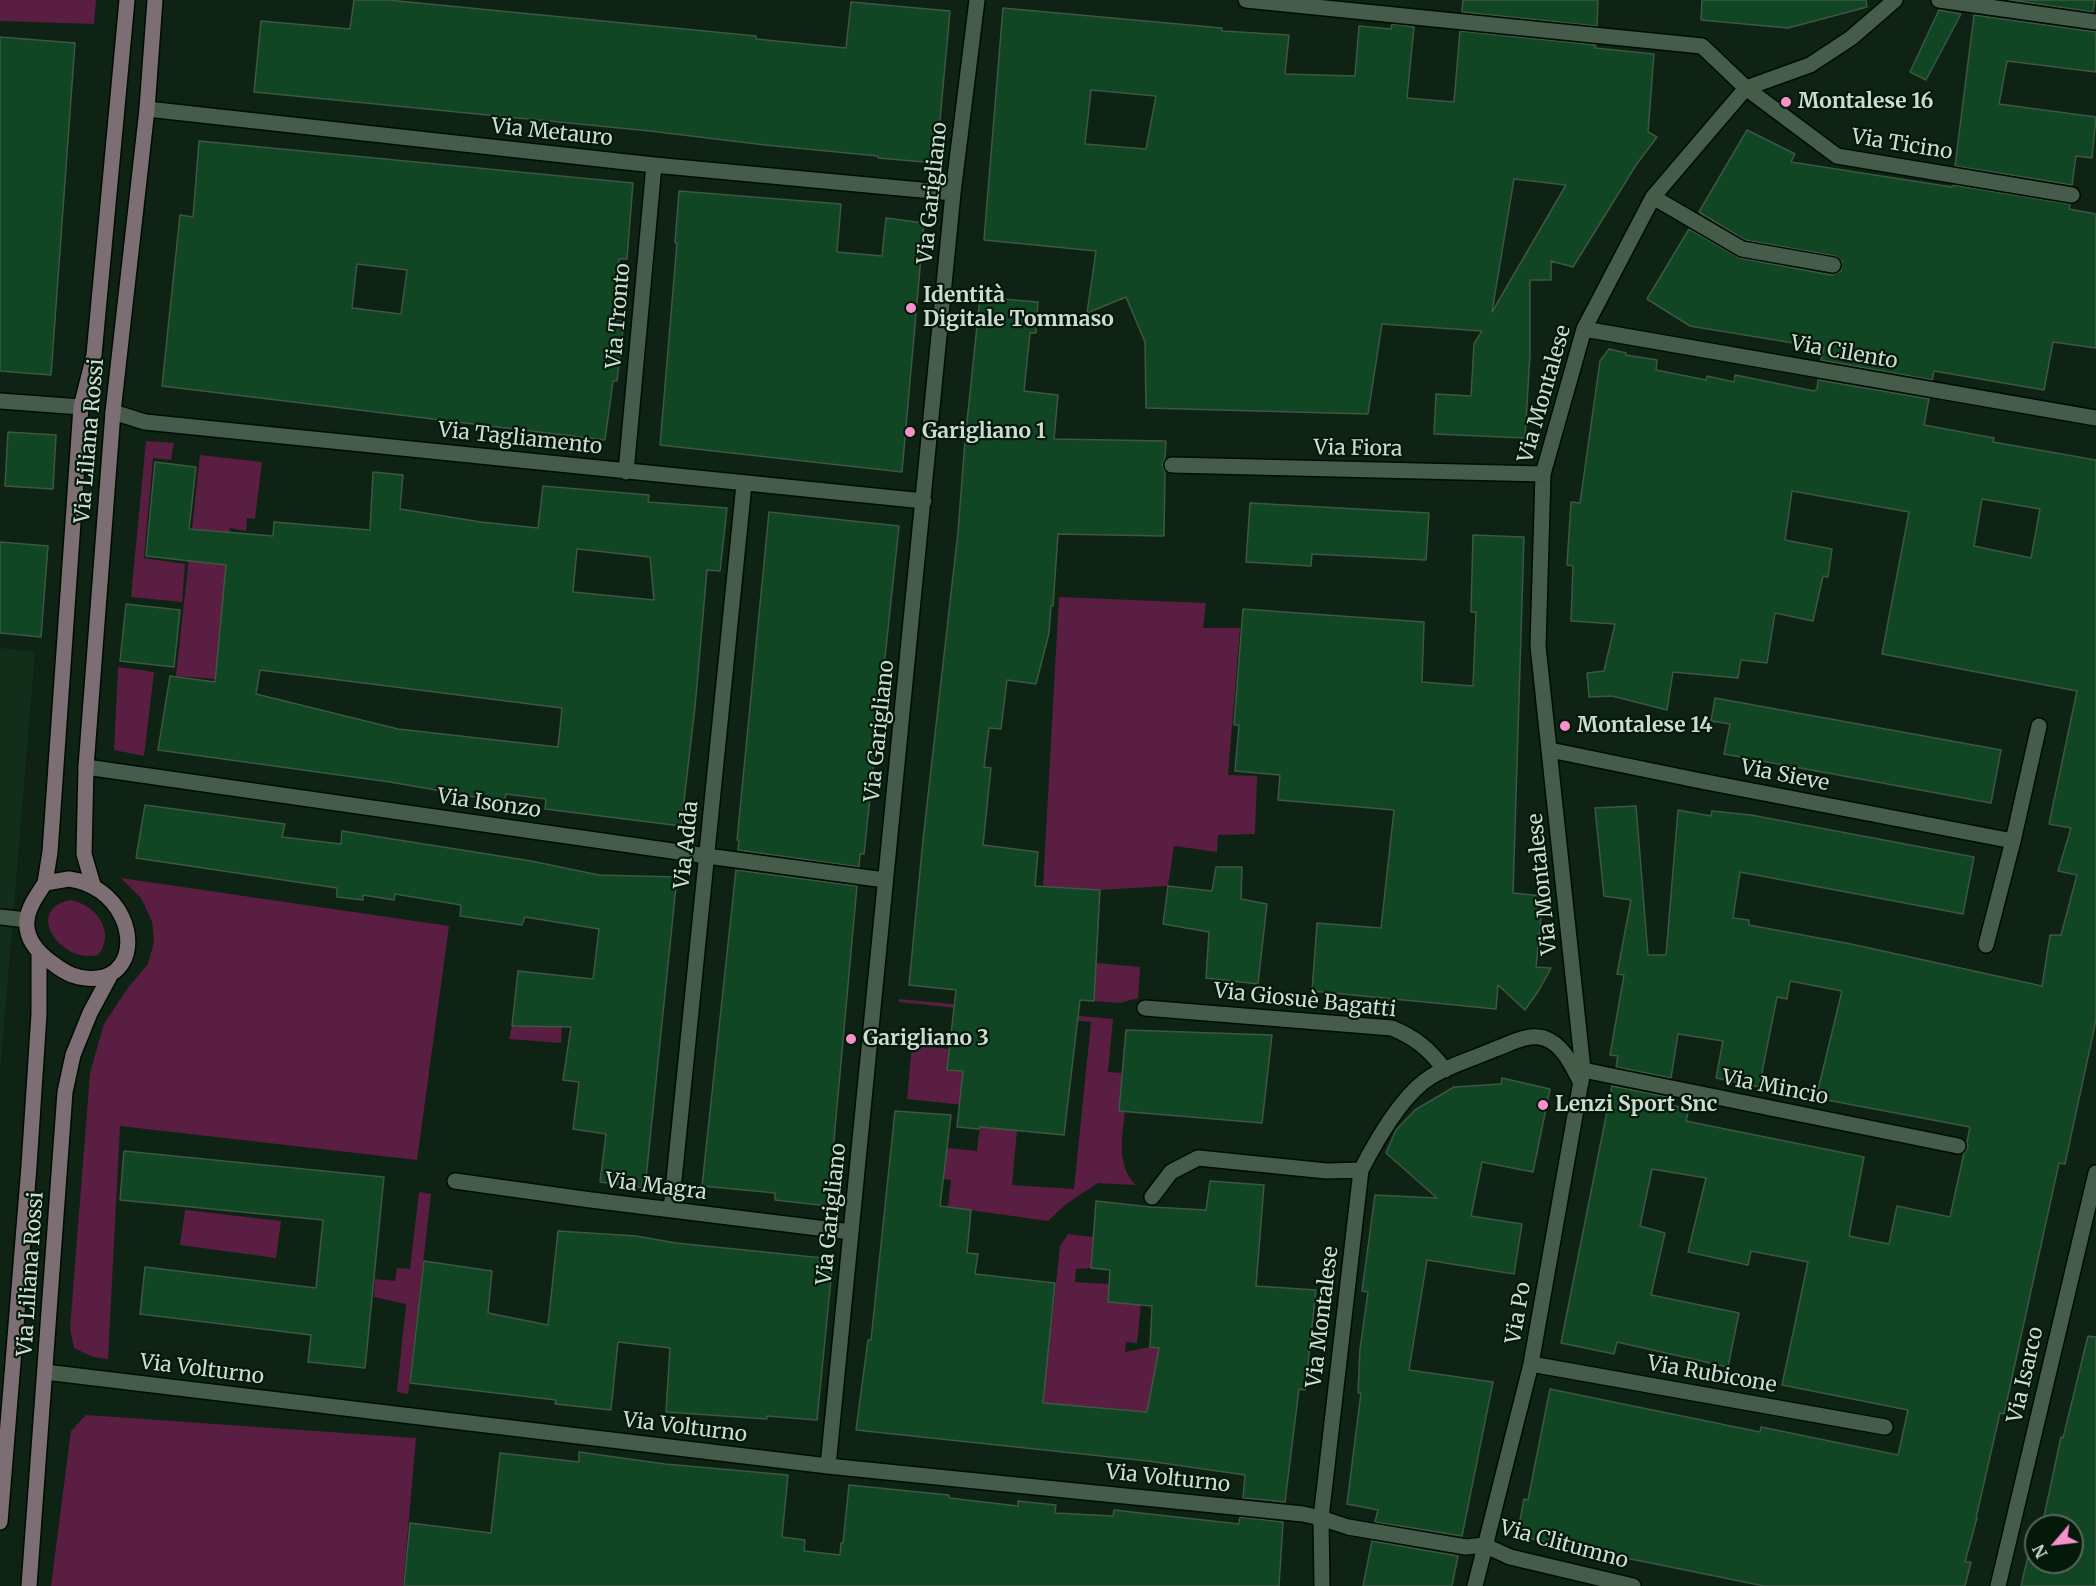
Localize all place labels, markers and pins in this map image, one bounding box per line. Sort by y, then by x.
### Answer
place label: Montalese 16 [1798,89,1933,115]
marker: Montalese 16 [1779,95,1793,109]
place label: Identità Digitale Tommaso [923,283,1114,333]
marker: Identità Digitale Tommaso [904,301,918,315]
place label: Garigliano 1 [922,419,1046,445]
marker: Garigliano 1 [903,425,917,439]
place label: Montalese 14 [1577,713,1713,739]
marker: Montalese 14 [1558,719,1572,733]
place label: Garigliano 3 [863,1026,989,1052]
marker: Garigliano 3 [844,1032,858,1046]
place label: Lenzi Sport Snc [1555,1092,1717,1118]
marker: Lenzi Sport Snc [1536,1098,1550,1112]

